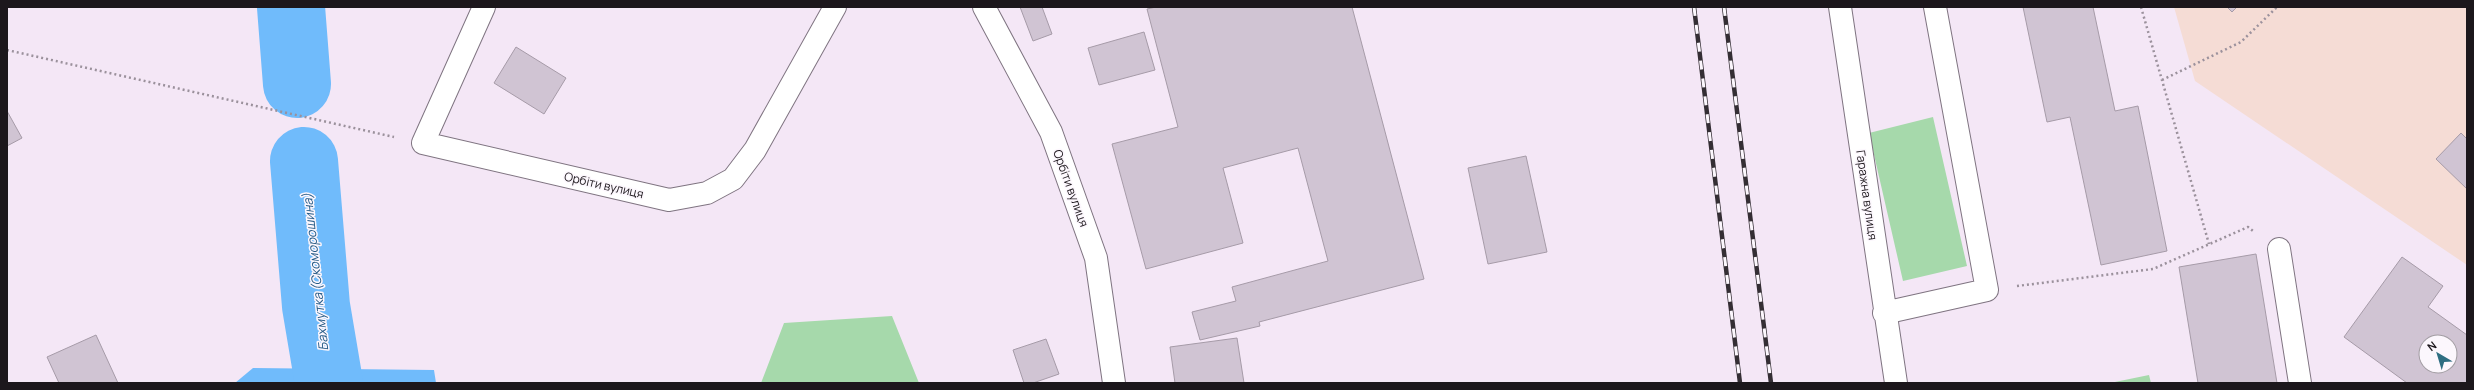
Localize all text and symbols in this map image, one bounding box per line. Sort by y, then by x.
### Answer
street label: Орбіти вулиця [1049,147,1093,229]
street label: Гаражна вулиця [1852,149,1882,241]
street label: Орбіти вулиця [563,168,645,202]
water label: Бахмутка (Скоморошина) [298,192,332,352]
north arrow [2418,334,2458,374]
text: N [2424,337,2439,354]

